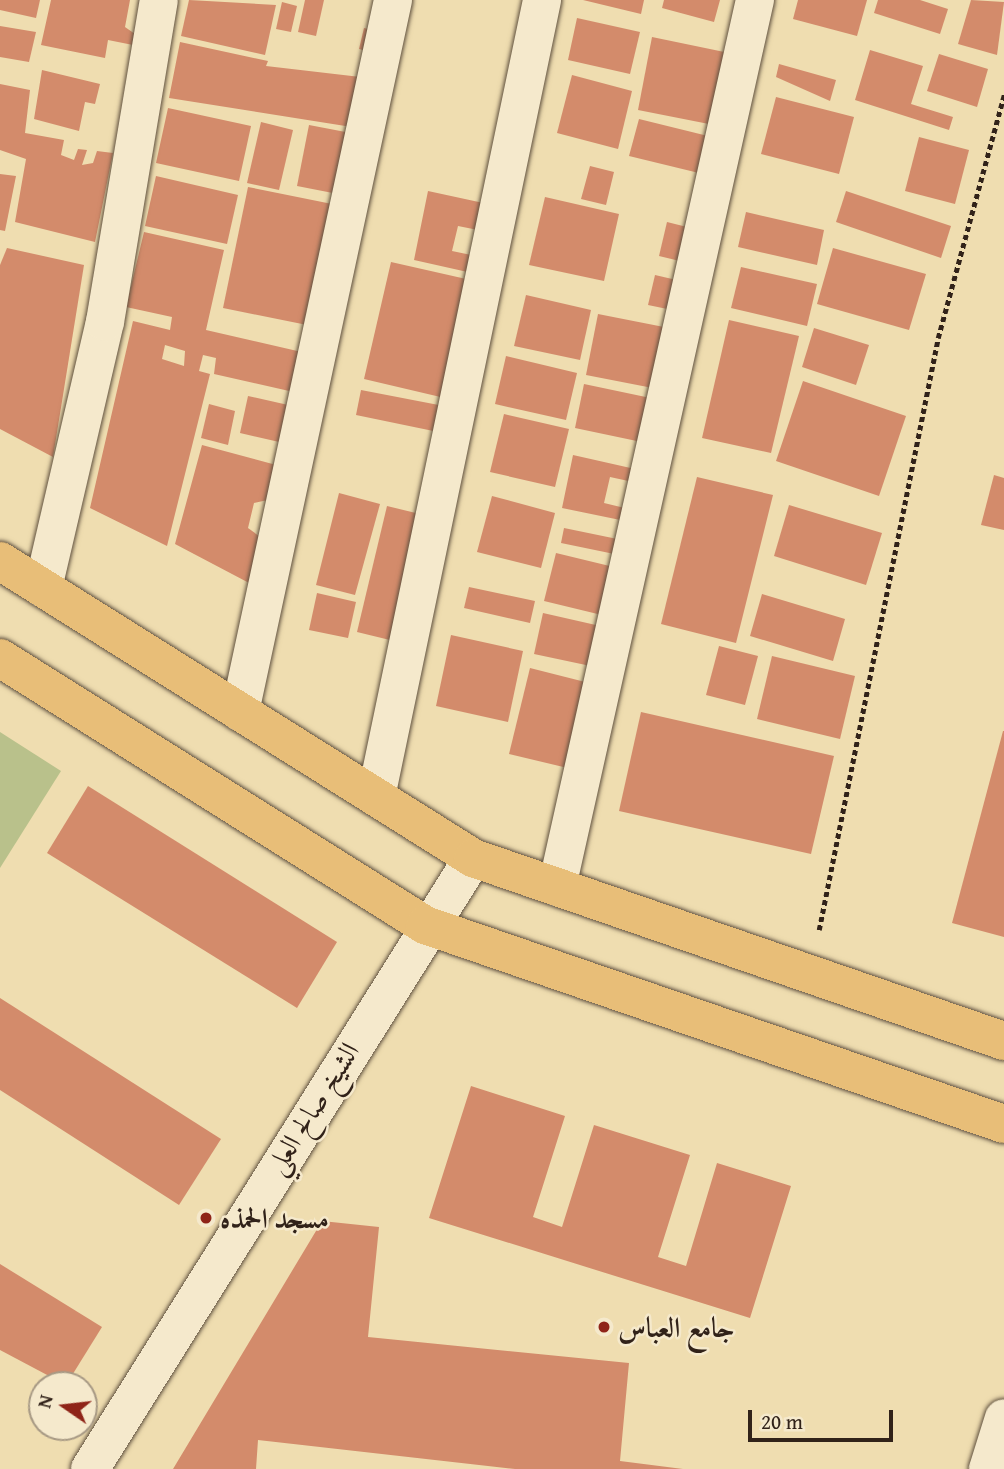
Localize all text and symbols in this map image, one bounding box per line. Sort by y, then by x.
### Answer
street label: الشيخ صالح العلي [258,1036,366,1180]
place label: مسجد الحمذه [220,1201,329,1235]
marker: مسجد الحمذه [198,1210,214,1226]
place label: جامع العباس [618,1310,734,1344]
marker: جامع العباس [596,1319,612,1335]
north arrow [28,1371,98,1441]
text: N [29,1392,60,1411]
scale bar [752,1396,897,1440]
text: 20 m [761,1406,803,1437]

